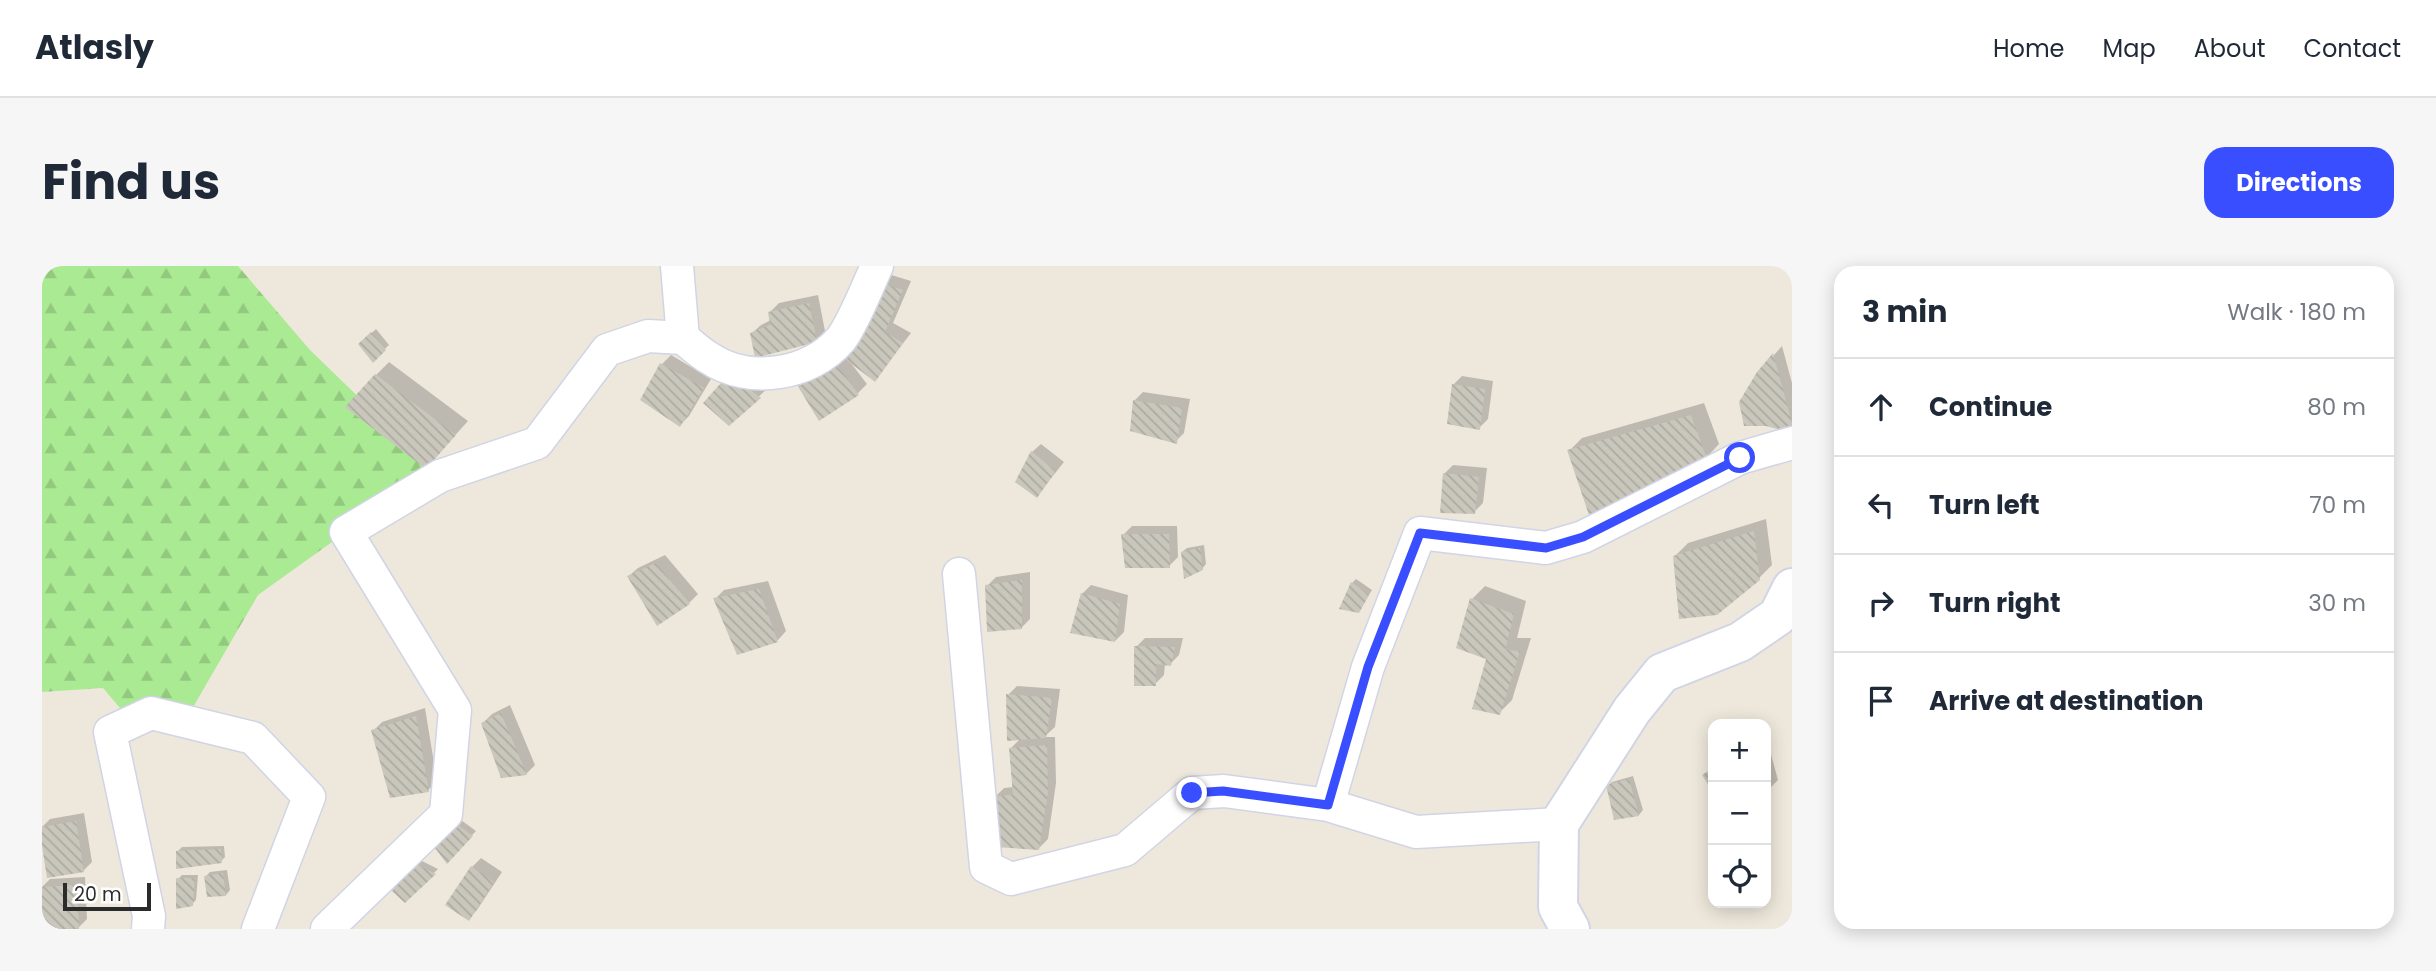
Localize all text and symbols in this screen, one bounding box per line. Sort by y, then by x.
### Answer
text: Atlasly [35,24,154,71]
text: Home [1993,32,2065,65]
text: Map [2103,32,2156,65]
text: About [2194,32,2265,65]
text: Contact [2303,32,2401,65]
button: Directions [2204,147,2394,218]
text: Find us [42,148,220,216]
text: 3 min [1862,290,1947,333]
text: Walk · 180 m [2227,296,2366,328]
icon: ahead [1862,388,1900,426]
text: Continue [1929,389,2052,425]
text: 80 m [2307,391,2366,423]
route start [1724,442,1755,473]
icon: left [1862,486,1900,524]
text: Turn left [1929,487,2040,523]
text: 70 m [2309,489,2366,521]
icon: right [1862,584,1900,622]
text: Turn right [1929,585,2061,621]
text: 30 m [2308,587,2366,619]
icon: arrive [1862,682,1900,720]
text: Arrive at destination [1929,683,2204,719]
map controls [1708,719,1771,908]
button: + [1708,719,1771,782]
route end [1176,777,1207,808]
button: − [1708,782,1771,845]
button: locate [1708,845,1771,908]
scale bar [63,880,150,912]
text: 20 m [74,881,122,908]

